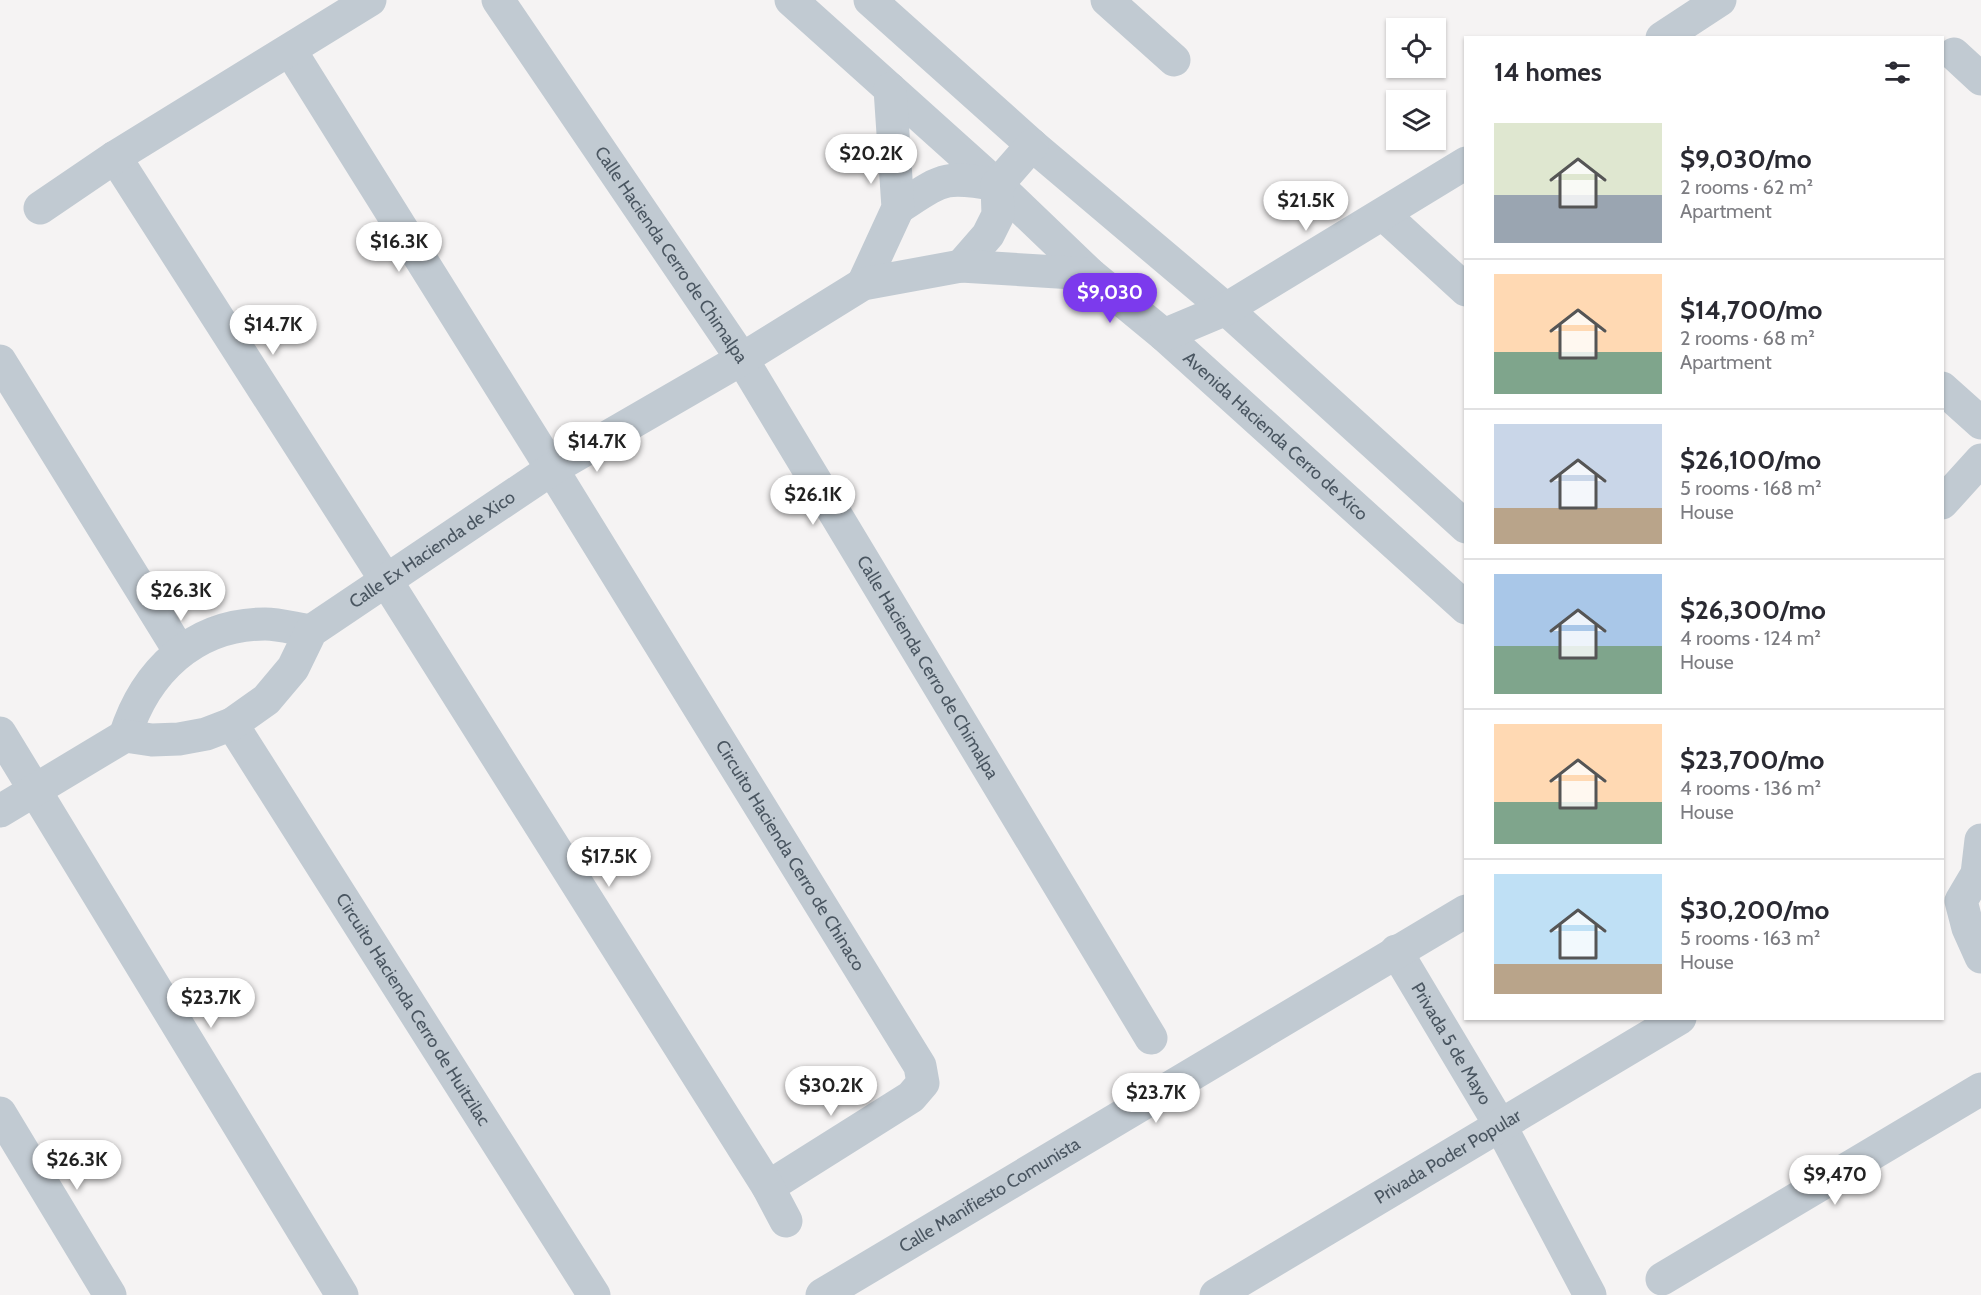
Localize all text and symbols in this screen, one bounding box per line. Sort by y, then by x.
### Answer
map controls [1386,18,1446,150]
button: locate [1386,18,1446,78]
text: 14 homes [1494,56,1602,88]
icon: filters [1881,56,1914,89]
button: layers [1386,90,1446,150]
pin: $20.2K [822,134,920,185]
text: $20.2K [839,141,903,165]
street label: Calle Hacienda Cerro de Chimalpa [590,142,753,368]
text: $9,030/mo [1680,143,1812,175]
icon: home [1542,147,1614,219]
text: 2 rooms · 62 m² [1680,175,1813,199]
pin: $21.5K [1257,181,1355,232]
text: $21.5K [1277,188,1335,212]
text: Apartment [1680,199,1772,223]
pin: $16.3K [350,222,448,273]
text: $16.3K [370,229,428,253]
pin: $9,030 [1061,273,1159,324]
text: $9,030 [1077,280,1143,304]
text: $14,700/mo [1680,294,1822,326]
icon: home [1542,298,1614,370]
pin: $14.7K [224,305,322,356]
text: $14.7K [244,312,302,336]
text: 2 rooms · 68 m² [1680,326,1815,350]
street label: Avenida Hacienda Cerro de Xico [1179,347,1373,525]
text: Apartment [1680,350,1772,374]
pin: $14.7K [548,422,646,473]
text: $14.7K [568,429,626,453]
text: $26,100/mo [1680,444,1821,476]
icon: home [1542,448,1614,520]
pin: $26.1K [764,475,862,526]
text: 5 rooms · 168 m² [1680,476,1822,500]
text: $26.1K [784,482,842,506]
street label: Calle Ex Hacienda de Xico [345,486,519,613]
text: House [1680,500,1734,524]
street label: Calle Hacienda Cerro de Chimalpa [852,552,1004,783]
pin: $26.3K [132,571,230,622]
text: $26.3K [150,578,212,602]
text: $26,300/mo [1680,594,1826,626]
icon: home [1542,598,1614,670]
text: 4 rooms · 124 m² [1680,626,1821,650]
text: House [1680,650,1734,674]
street label: Circuito Hacienda Cerro de Chinaco [711,736,870,975]
text: $23,700/mo [1680,744,1824,776]
icon: home [1542,748,1614,820]
text: 4 rooms · 136 m² [1680,776,1821,800]
text: House [1680,800,1734,824]
pin: $17.5K [560,837,658,888]
text: $17.5K [581,844,637,868]
street label: Circuito Hacienda Cerro de Huitzilac [331,889,495,1130]
text: $30,200/mo [1680,894,1829,926]
icon: home [1542,898,1614,970]
text: 5 rooms · 163 m² [1680,926,1820,950]
text: House [1680,950,1734,974]
pin: $23.7K [162,978,260,1029]
street label: Privada 5 de Mayo [1406,979,1496,1109]
text: $23.7K [181,985,241,1009]
pin: $30.2K [782,1066,880,1117]
text: $30.2K [799,1073,863,1097]
pin: $23.7K [1107,1073,1205,1124]
text: $23.7K [1126,1080,1186,1104]
street label: Privada Poder Popular [1371,1104,1525,1209]
street label: Calle Manifiesto Comunista [895,1133,1084,1258]
pin: $26.3K [28,1140,126,1191]
text: $26.3K [46,1147,108,1171]
pin: $9,470 [1786,1155,1884,1206]
text: $9,470 [1803,1162,1867,1186]

